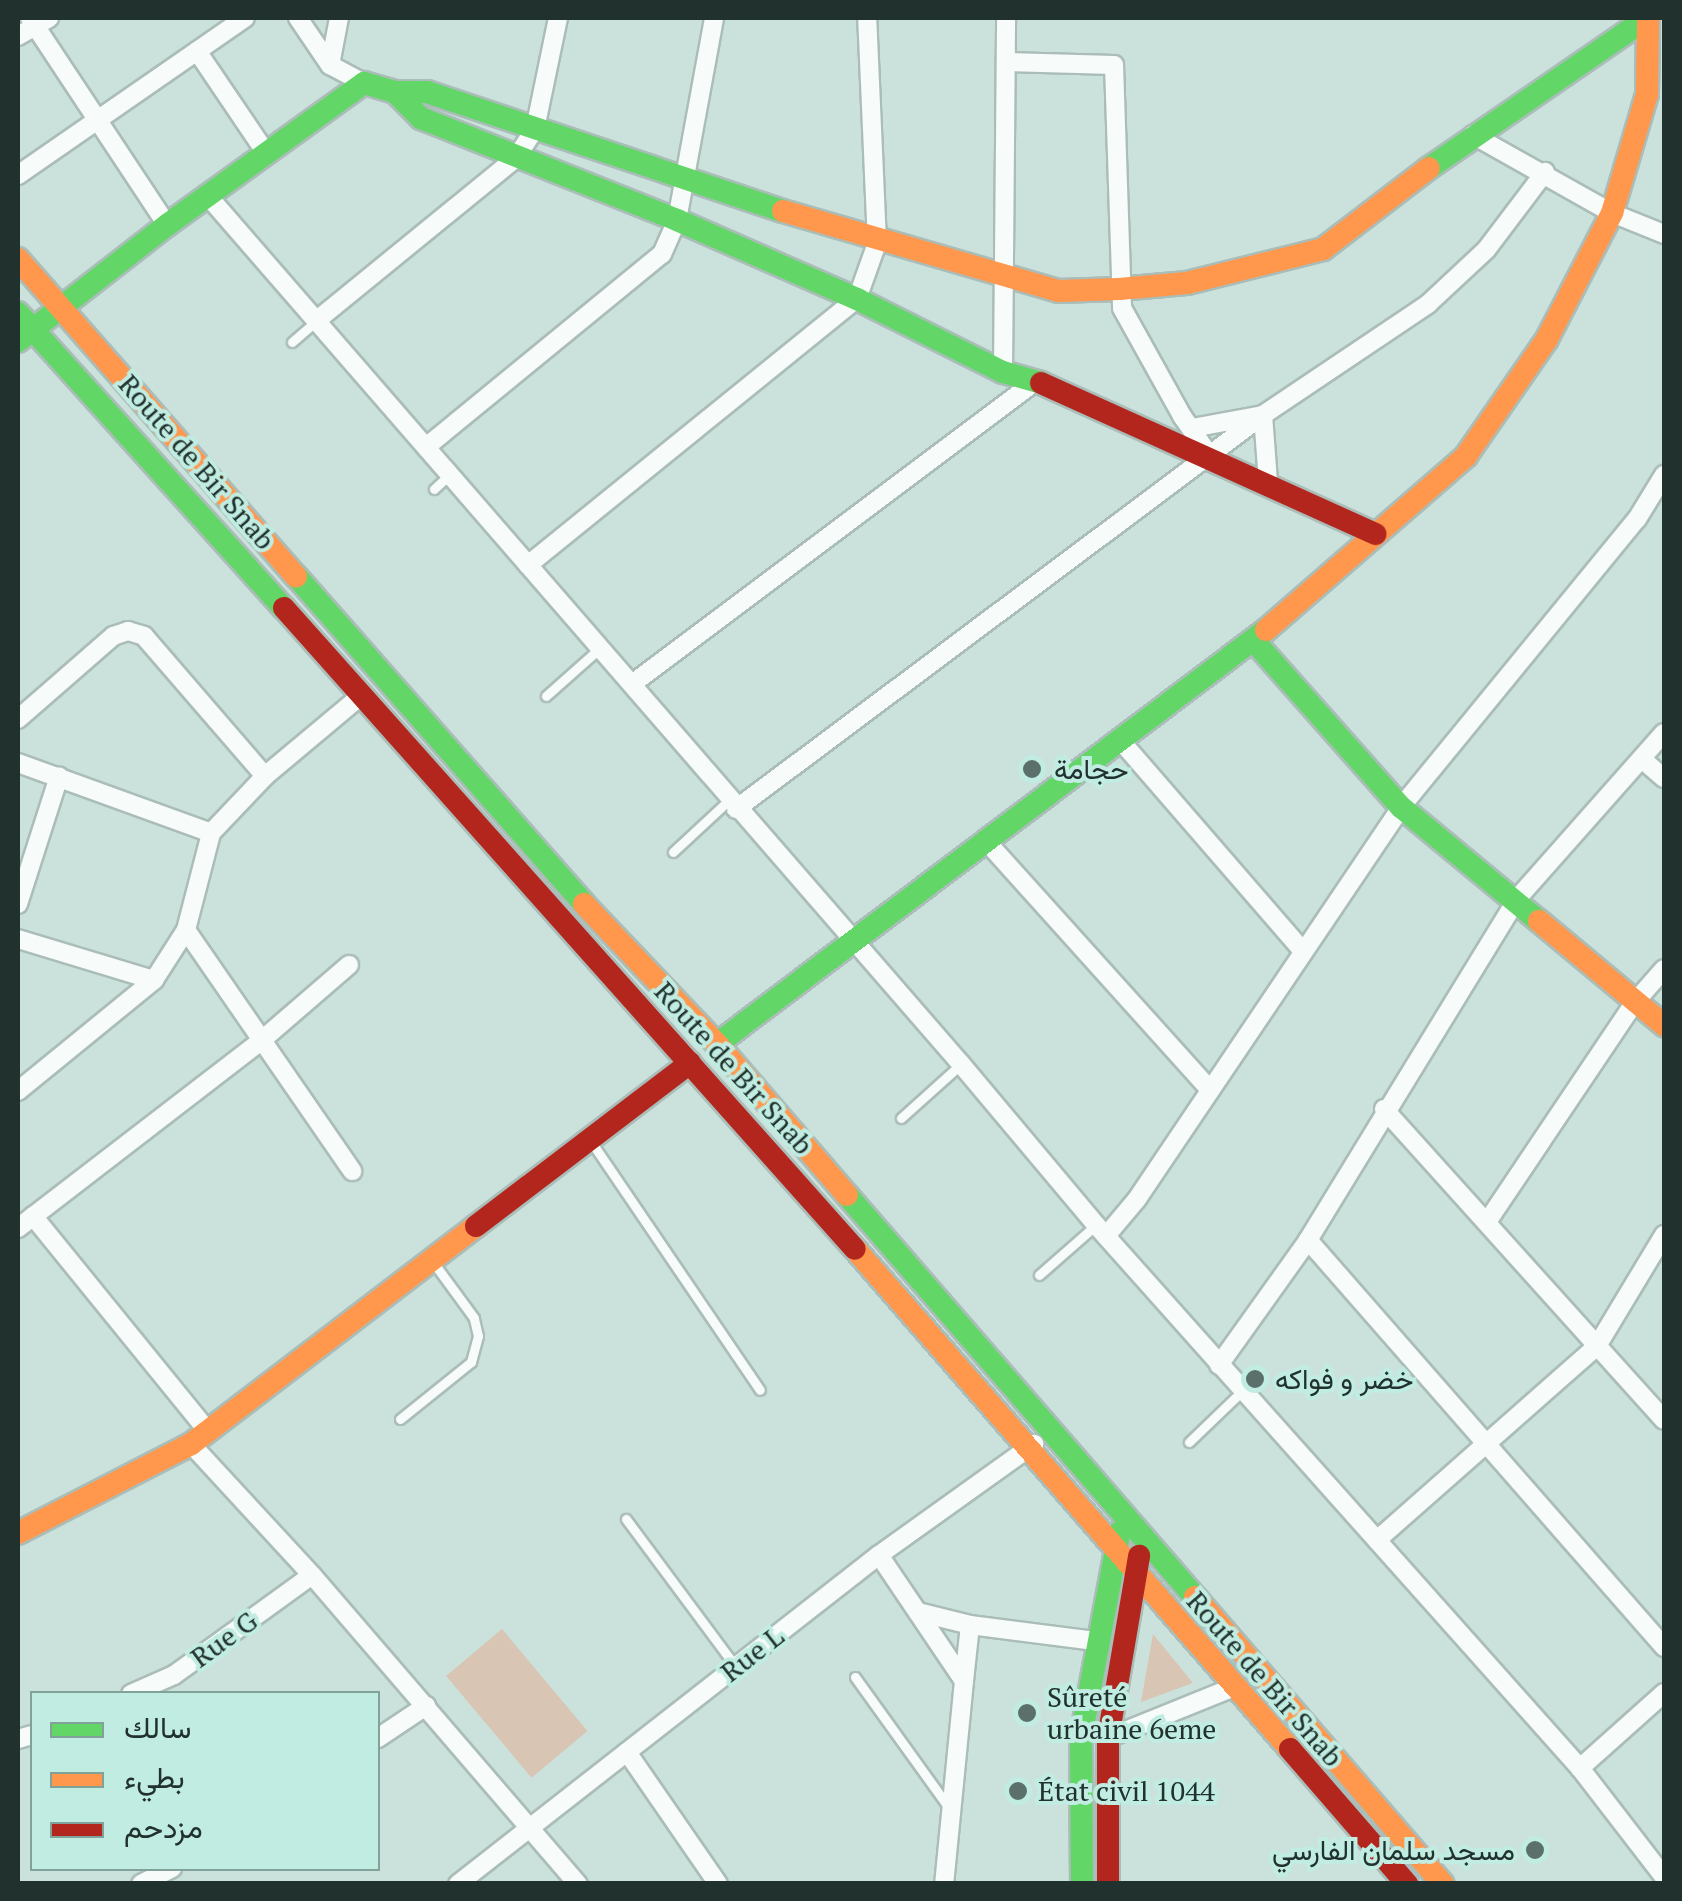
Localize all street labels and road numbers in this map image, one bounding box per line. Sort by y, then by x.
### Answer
street label: Route de Bir Snab [112,368,282,556]
street label: Route de Bir Snab [648,975,820,1161]
street label: Route de Bir Snab [1180,1585,1350,1773]
street label: Rue G [184,1604,264,1674]
street label: Rue L [714,1619,790,1689]

